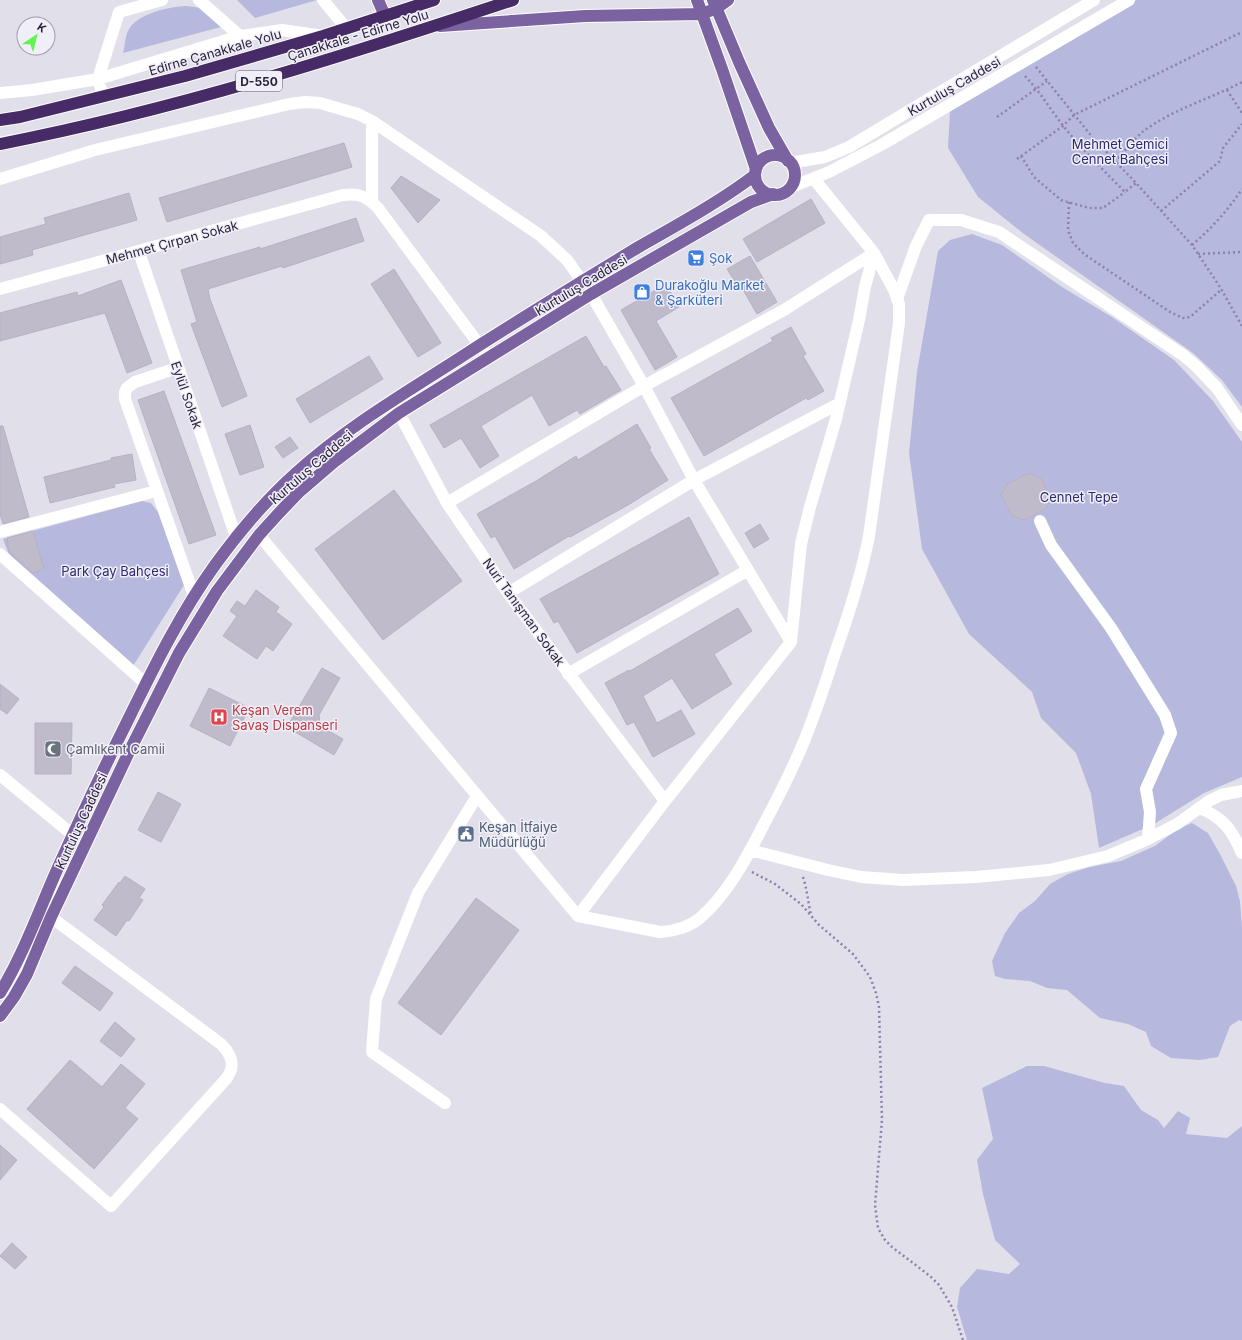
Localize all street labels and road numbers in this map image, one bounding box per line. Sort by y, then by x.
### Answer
street label: Çanakkale - Edirne Yolu [285,6,431,64]
street label: Edirne Çanakkale Yolu [147,25,283,79]
street label: Kurtuluş Caddesi [905,53,1003,119]
road number: D-550 [236,71,282,91]
street label: Mehmet Çırpan Sokak [104,217,240,267]
street label: Kurtuluş Caddesi [532,251,630,319]
street label: Eylül Sokak [168,359,206,431]
street label: Kurtuluş Caddesi [266,427,356,507]
street label: Nuri Tanışman Sokak [479,555,569,669]
street label: Kurtuluş Caddesi [52,770,110,872]

